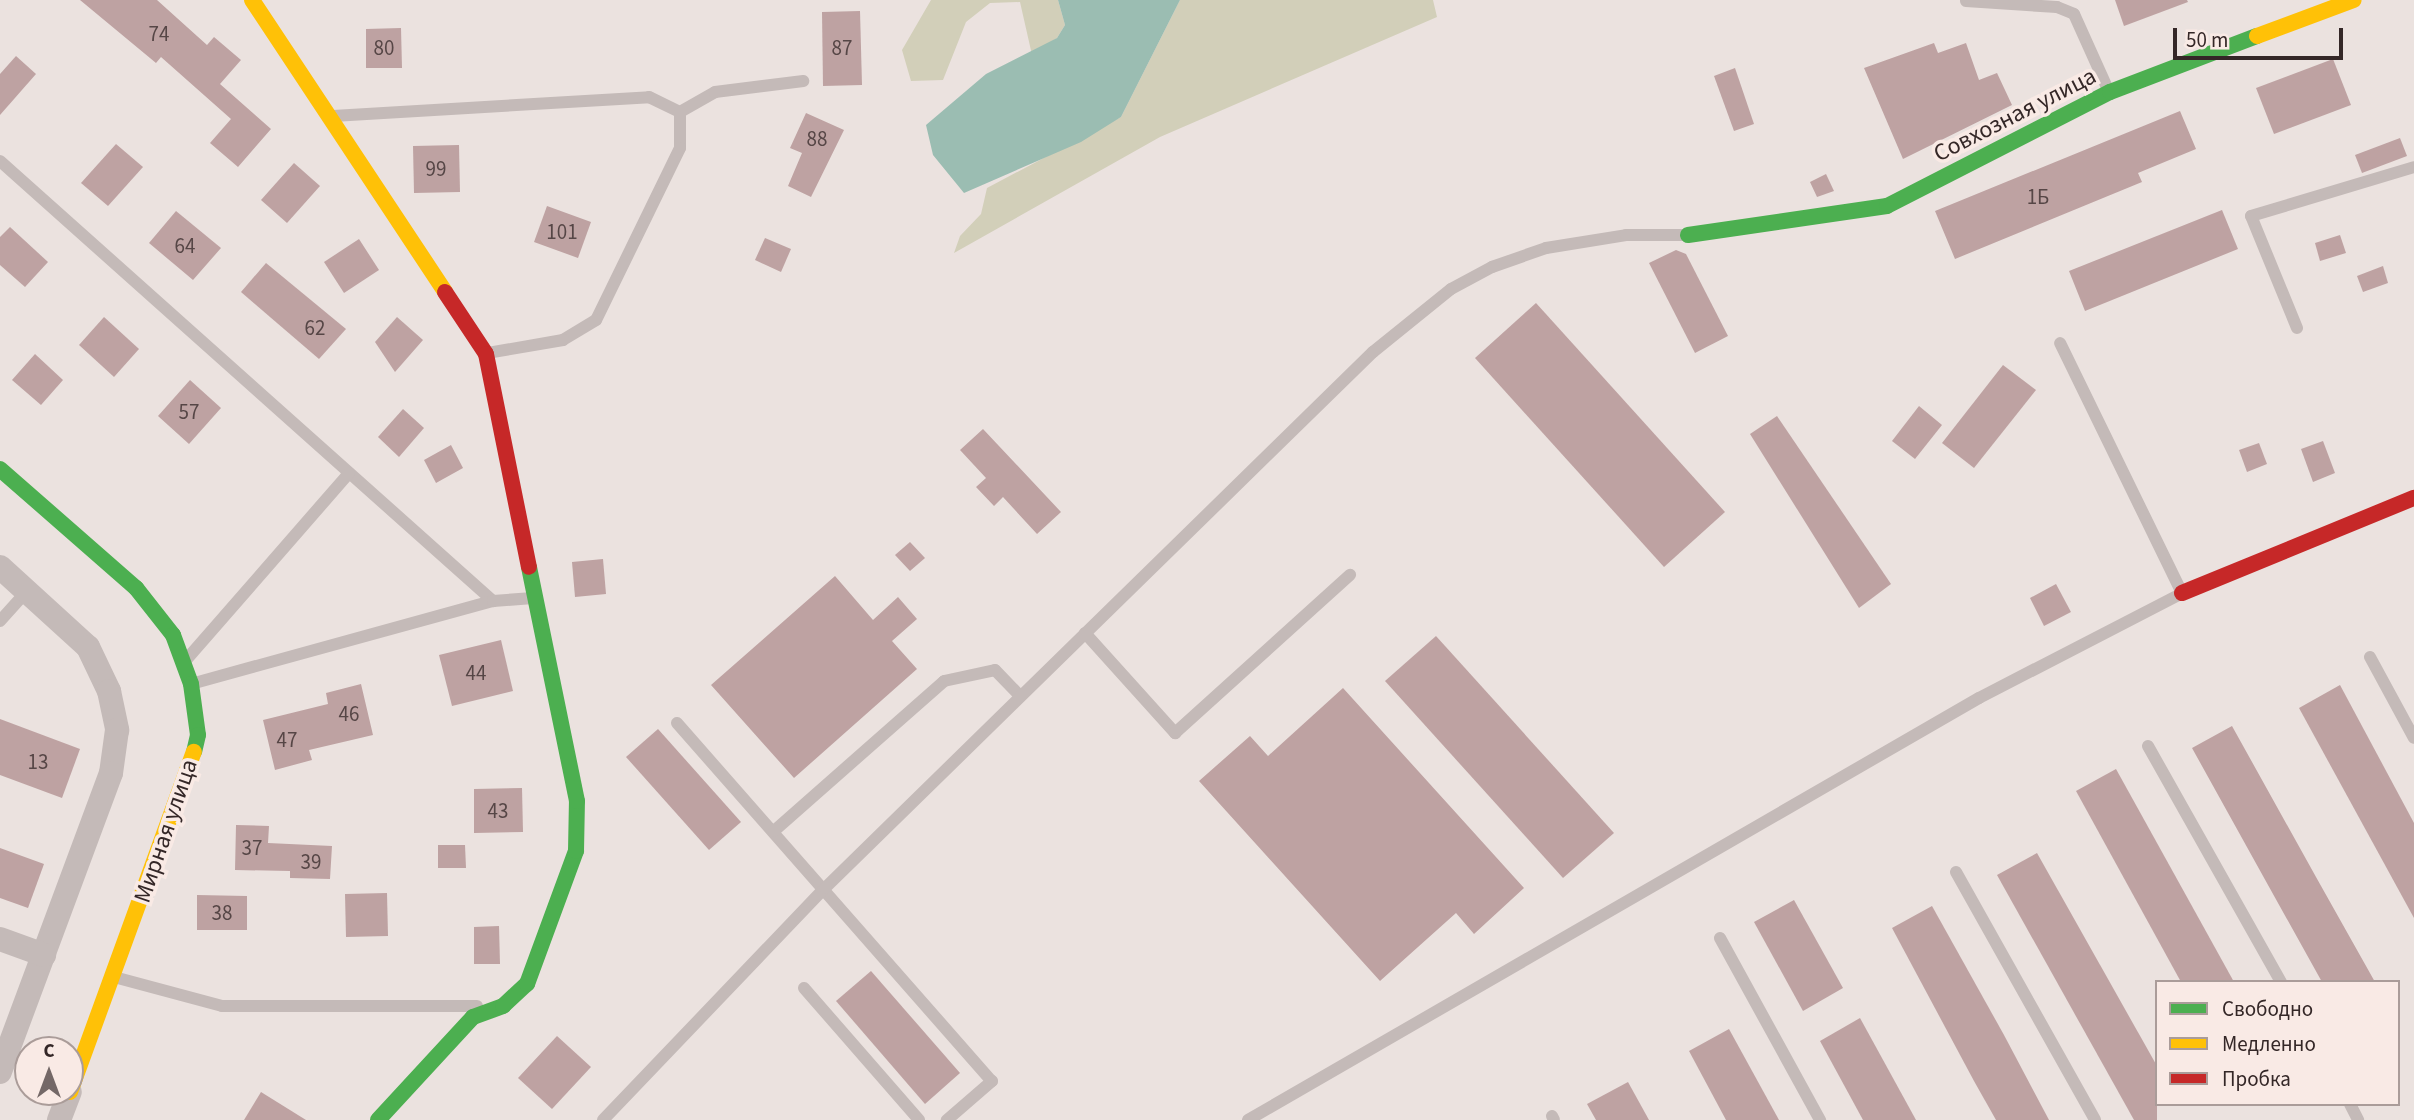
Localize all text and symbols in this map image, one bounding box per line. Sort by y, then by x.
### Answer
scale bar [2176,14,2346,58]
house number: 74 [149,21,169,47]
text: 50 m [2186,25,2228,55]
house number: 80 [374,35,394,61]
house number: 87 [832,35,852,61]
street label: Совхозная улица [1929,62,2101,168]
house number: 88 [807,126,827,152]
house number: 99 [426,156,446,182]
house number: 1Б [2027,184,2049,210]
house number: 101 [546,219,578,245]
house number: 64 [175,233,195,259]
house number: 62 [305,315,325,341]
house number: 57 [179,399,199,425]
house number: 44 [466,660,486,686]
house number: 46 [339,701,359,727]
house number: 47 [277,727,297,753]
house number: 13 [28,749,48,775]
street label: Мирная улица [128,755,204,907]
house number: 43 [488,798,508,824]
house number: 37 [242,835,262,861]
house number: 39 [301,849,321,875]
house number: 38 [212,900,232,926]
legend [2155,980,2400,1106]
text: Свободно [2222,994,2313,1024]
text: Медленно [2222,1029,2316,1059]
north arrow [14,1036,84,1106]
text: С [43,1038,55,1065]
text: Пробка [2222,1064,2291,1094]

